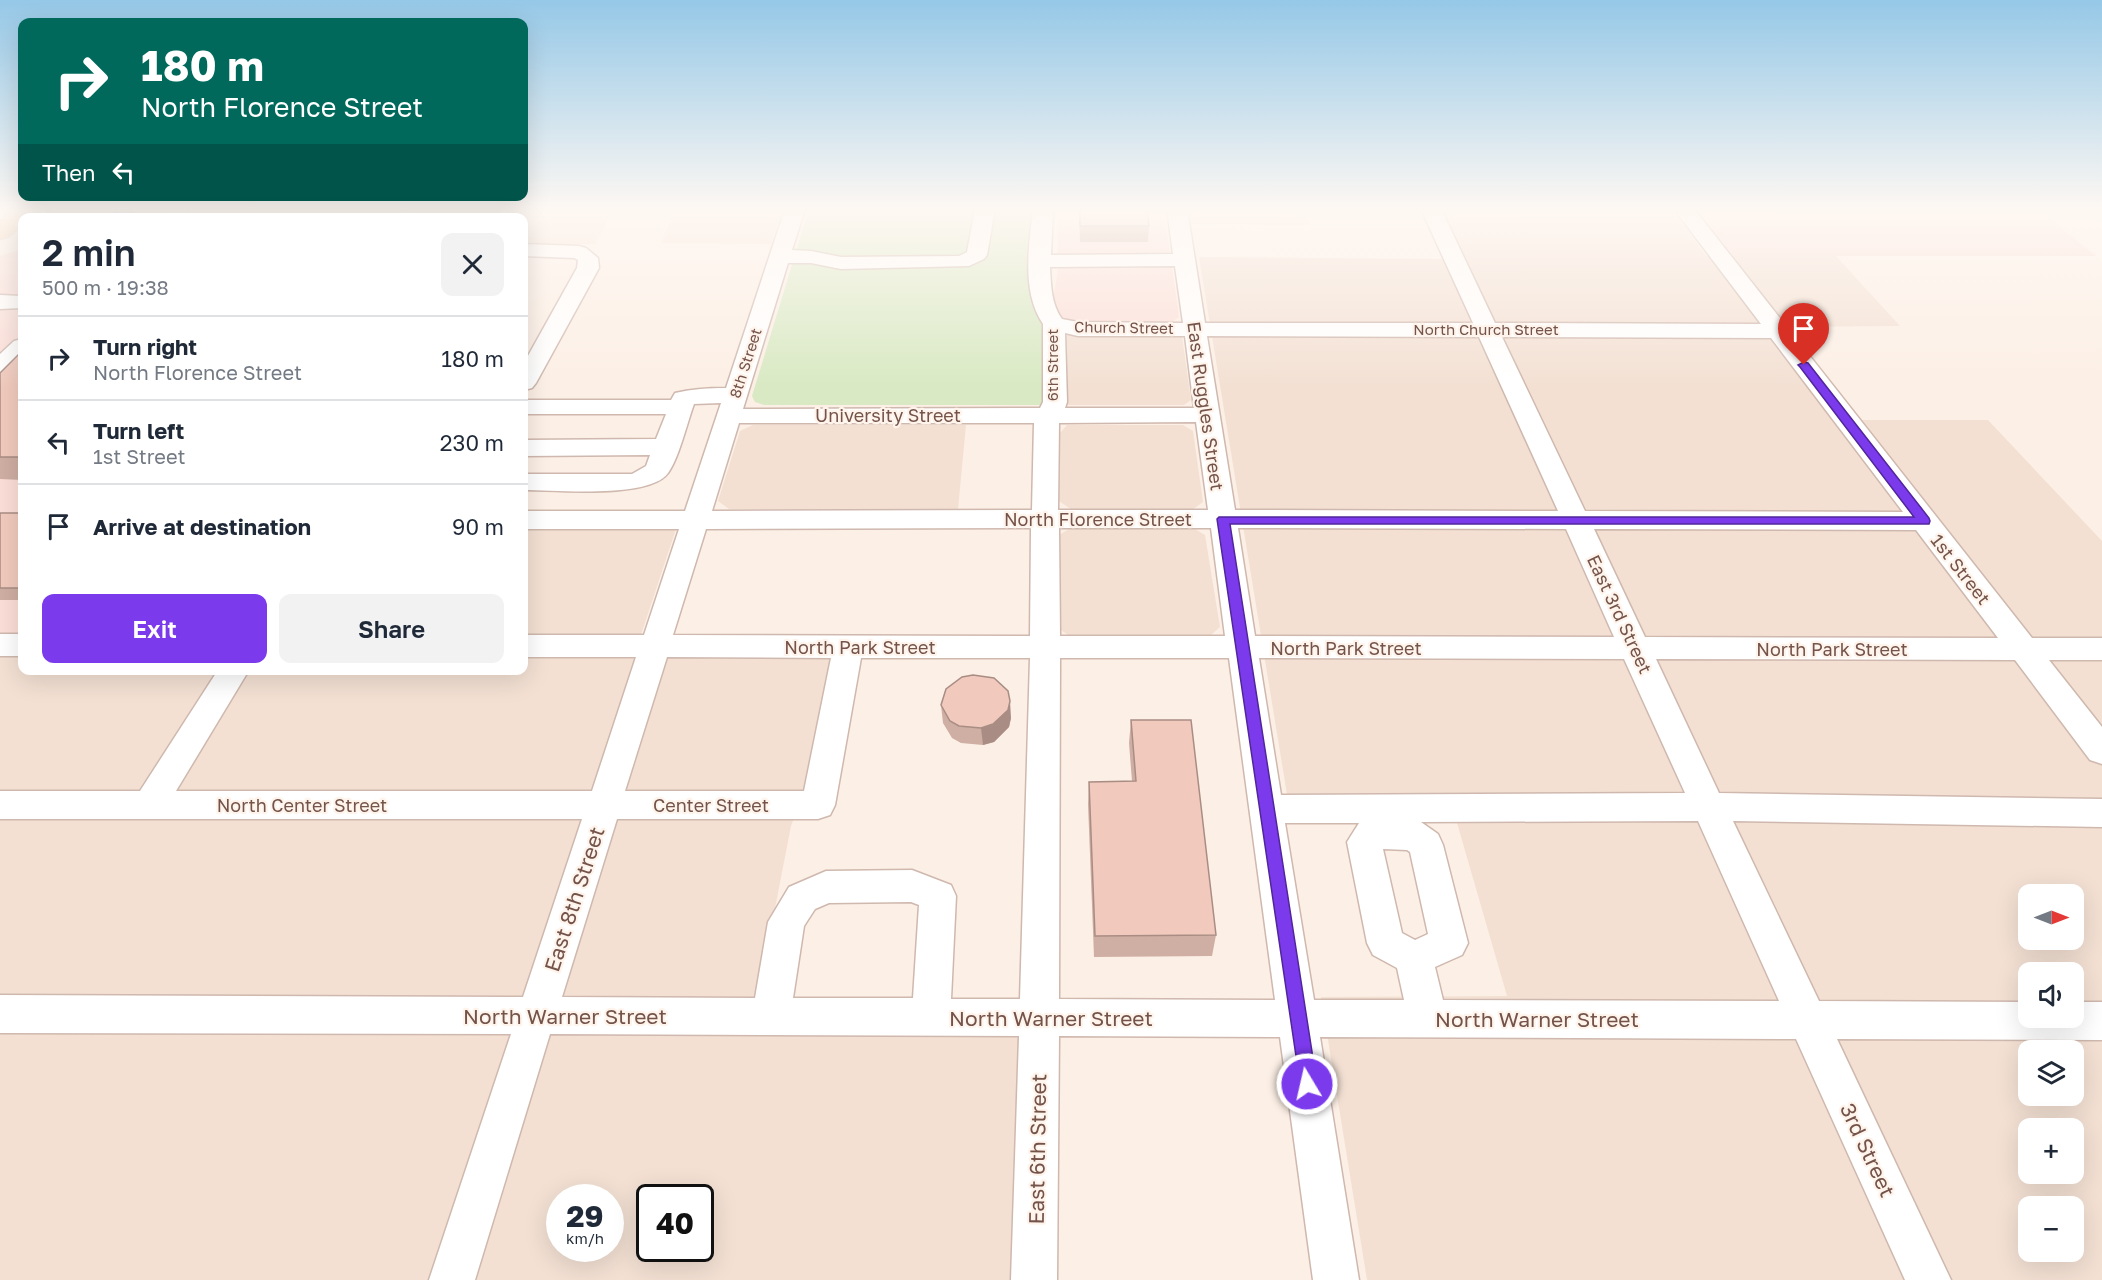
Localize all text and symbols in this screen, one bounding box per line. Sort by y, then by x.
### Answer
text: 180 m [141,40,264,90]
icon: right [42,42,120,120]
text: North Florence Street [141,91,423,123]
icon: left [107,156,140,189]
text: Then [42,159,95,186]
text: 2 min [42,231,136,274]
button: close [441,233,504,296]
text: 500 m · 19:38 [42,275,169,299]
pin [1778,303,1829,365]
icon: arrive [1787,312,1820,345]
street label: Church Street [1074,317,1174,337]
street label: East Ruggles Street [1183,320,1229,492]
street label: North Church Street [1413,320,1559,338]
street label: 8th Street [725,326,765,400]
street label: 6th Street [1043,329,1061,401]
text: Turn right [93,333,197,360]
icon: right [42,342,75,375]
text: 180 m [441,345,504,372]
text: North Florence Street [93,360,302,384]
street label: University Street [815,404,961,426]
text: Turn left [93,417,184,444]
icon: left [42,426,75,459]
text: 230 m [440,429,504,456]
text: 1st Street [93,444,186,468]
street label: North Florence Street [1004,508,1192,530]
icon: arrive [42,510,75,543]
text: Arrive at destination [93,513,311,540]
text: 90 m [452,513,504,540]
street label: 1st Street [1927,529,1995,609]
street label: East 3rd Street [1583,551,1657,677]
button: Exit [42,594,267,663]
button: Share [279,594,504,663]
street label: North Park Street [784,636,936,658]
street label: North Park Street [1270,637,1422,659]
street label: North Park Street [1756,638,1908,660]
street label: North Center Street [217,794,387,816]
street label: Center Street [653,794,769,816]
street label: East 8th Street [538,823,610,975]
north arrow [2018,884,2084,950]
map controls [2018,884,2084,1262]
button: sound [2018,962,2084,1028]
street label: North Warner Street [463,1003,667,1029]
street label: North Warner Street [949,1005,1153,1031]
street label: North Warner Street [1435,1006,1639,1032]
button: layers [2018,1040,2084,1106]
position arrow [1275,1052,1339,1116]
street label: East 6th Street [1023,1073,1051,1225]
street label: 3rd Street [1835,1099,1901,1201]
button: + [2018,1118,2084,1184]
speed limit sign: 40 [636,1184,714,1262]
button: − [2018,1196,2084,1262]
text: 29 [566,1198,604,1234]
text: km/h [566,1229,604,1247]

